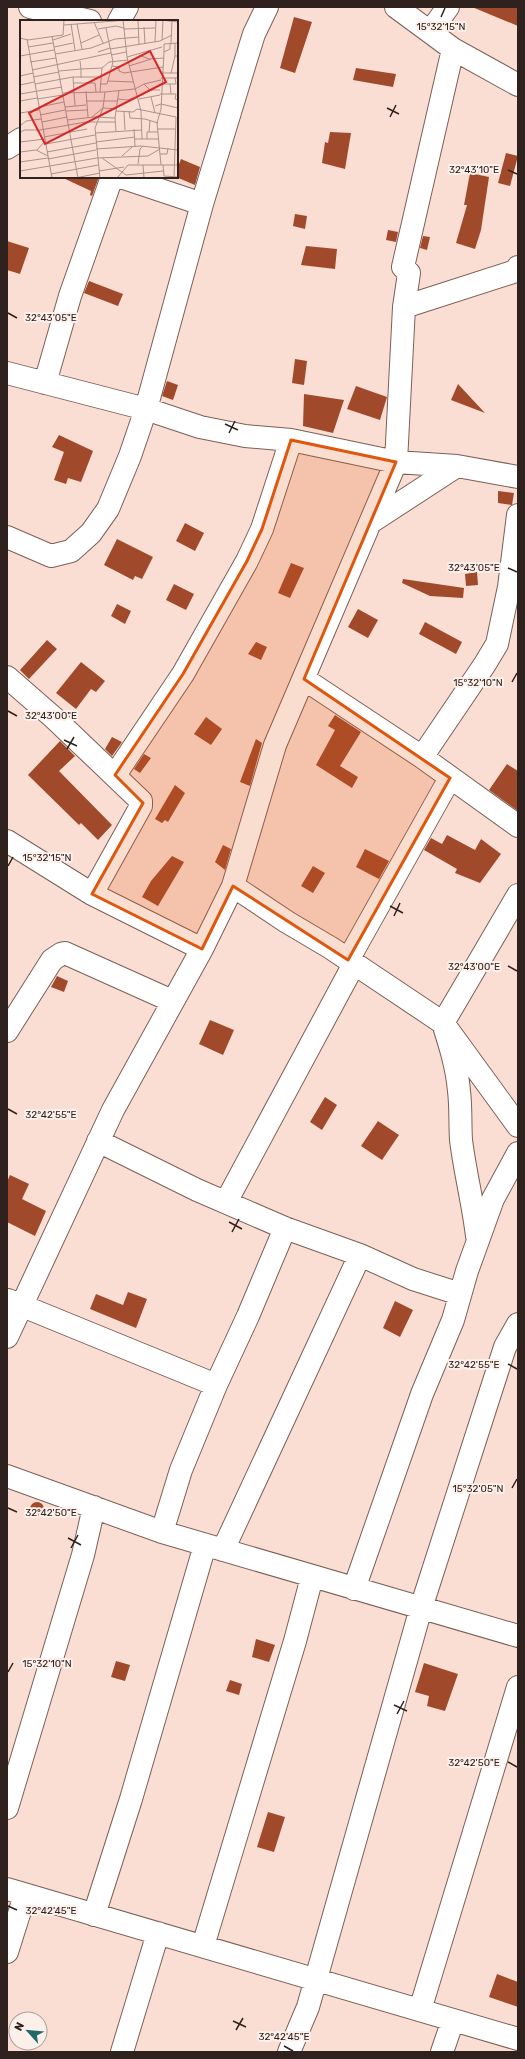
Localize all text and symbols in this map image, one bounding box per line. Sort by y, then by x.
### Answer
inset map [20,20,178,178]
text: 15°32'15"N [416,21,466,33]
text: 32°43'10"E [449,164,499,176]
text: 32°43'05"E [25,312,77,324]
text: 32°43'05"E [448,562,500,574]
text: 15°32'10"N [453,677,503,689]
text: 32°43'00"E [25,710,77,722]
text: 15°32'15"N [22,852,72,864]
text: 32°43'00"E [448,961,500,973]
text: 32°42'55"E [25,1109,77,1121]
text: 32°42'55"E [448,1359,500,1371]
text: 15°32'05"N [452,1483,504,1495]
text: 32°42'50"E [25,1507,77,1519]
text: 15°32'10"N [22,1658,72,1670]
text: 32°42'50"E [448,1757,500,1769]
text: 32°42'45"E [25,1905,77,1917]
north arrow [8,2011,48,2051]
text: N [12,2020,27,2033]
text: 32°42'45"E [258,2031,310,2043]

